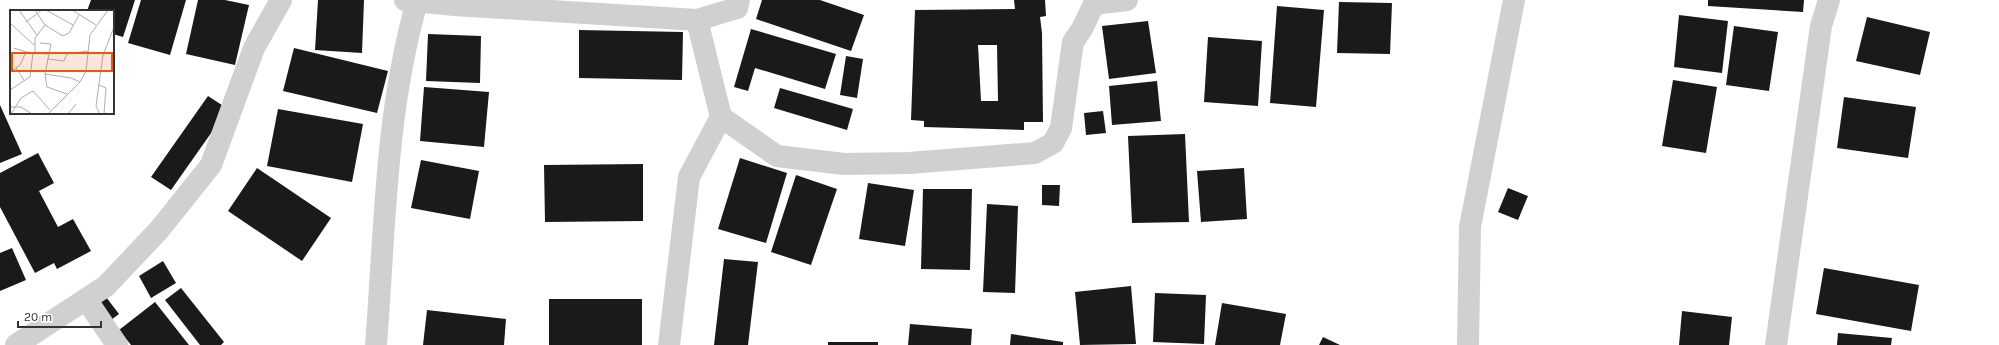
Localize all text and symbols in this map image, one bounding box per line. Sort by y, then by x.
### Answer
inset map [10,10,114,114]
scale bar [18,303,101,329]
text: 20 m [24,310,52,324]

